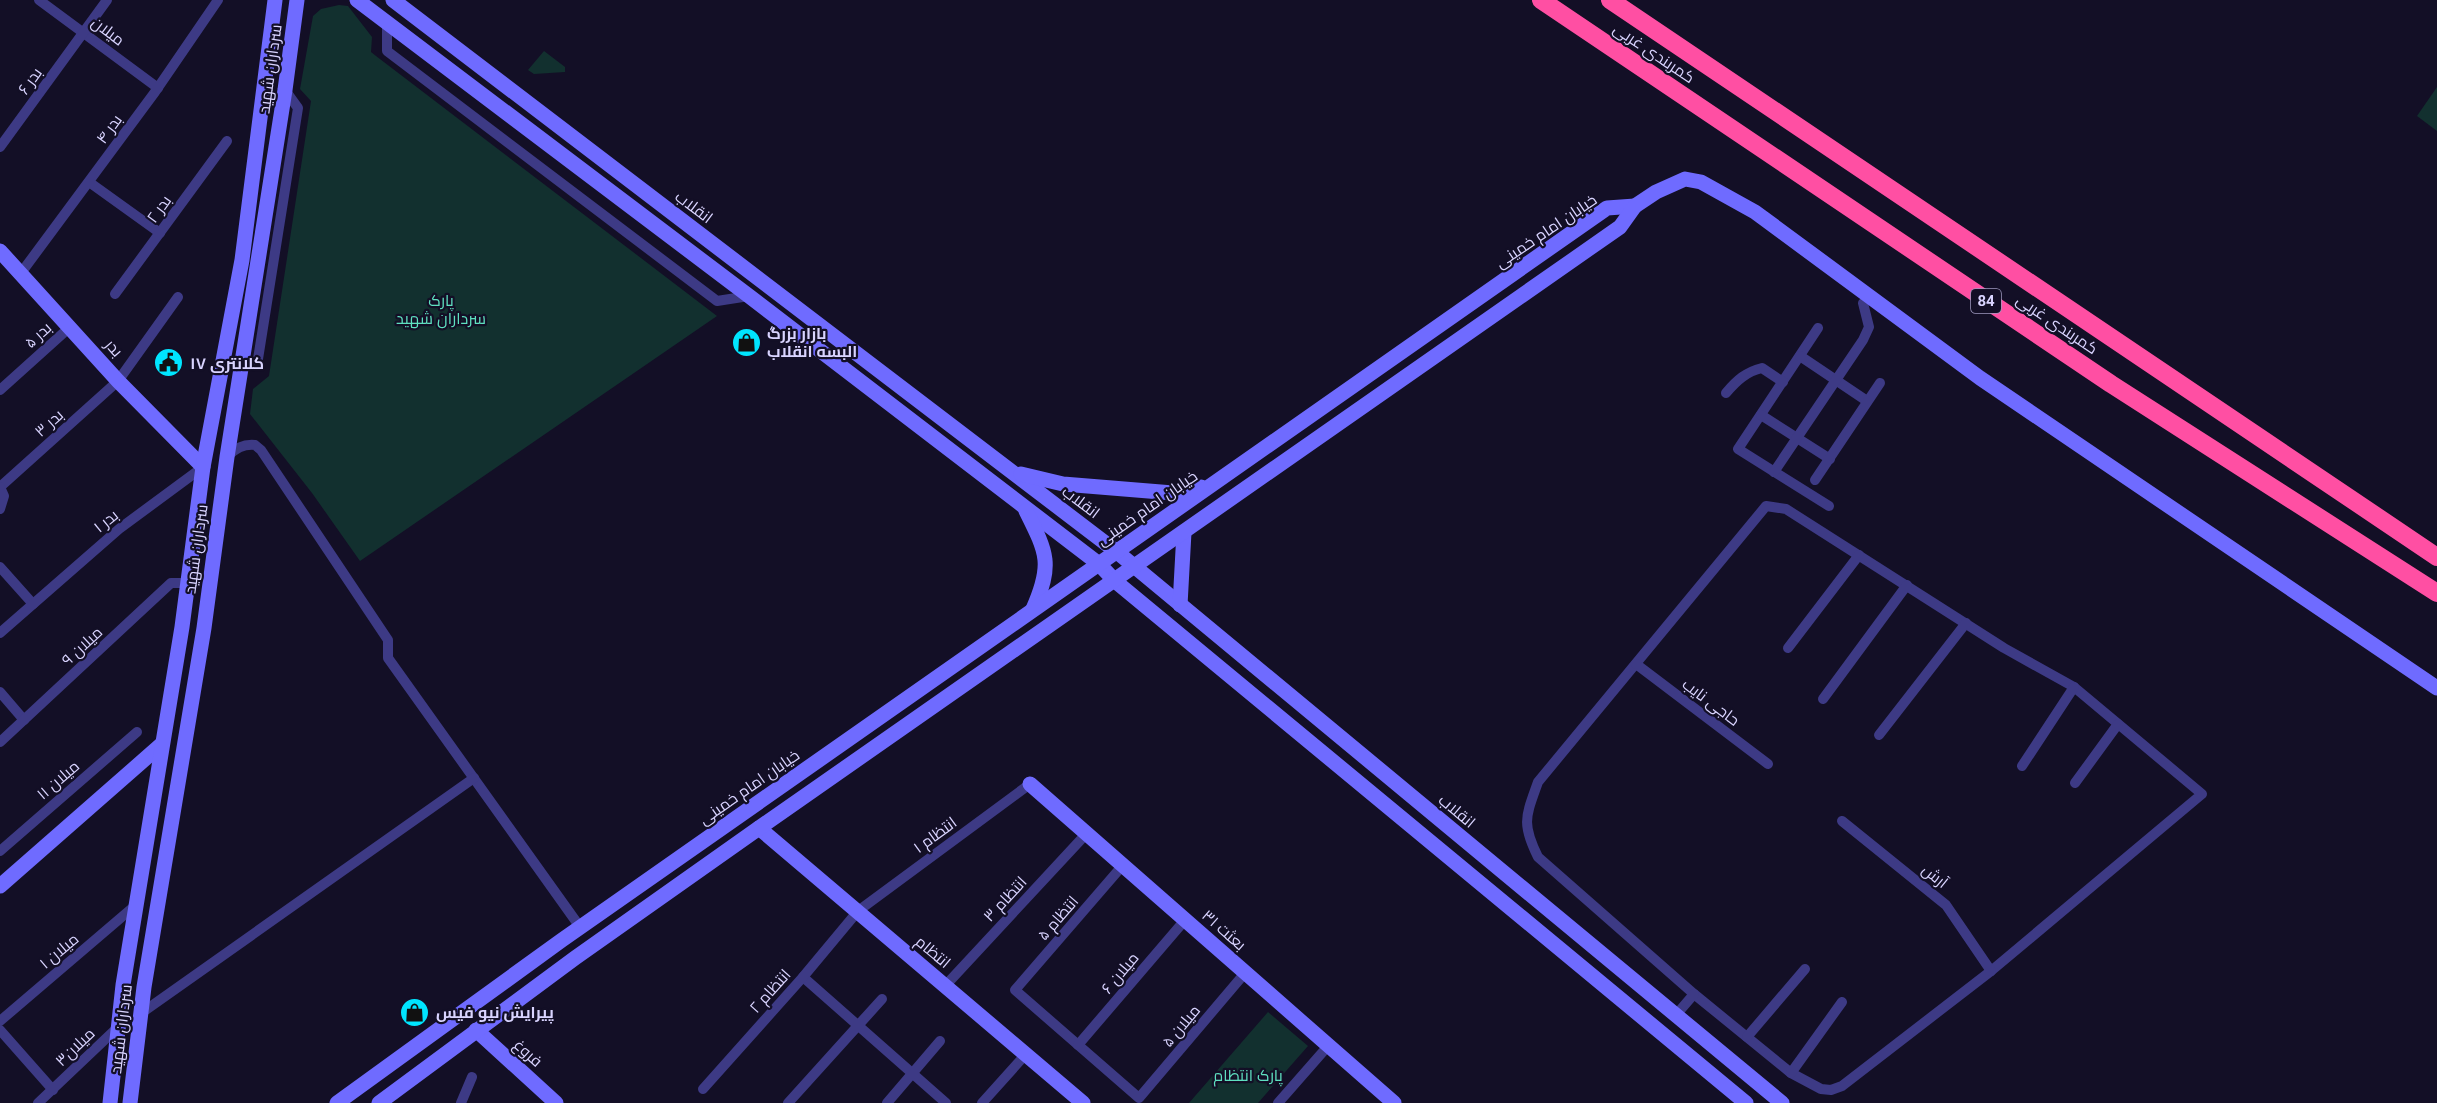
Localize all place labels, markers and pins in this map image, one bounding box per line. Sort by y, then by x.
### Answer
place label: بازار بزرگ البسه انقلاب [767,324,857,361]
shop icon: بازار بزرگ البسه انقلاب [730,326,762,358]
public building icon: کلانتری ۱۷ [153,347,185,379]
place label: کلانتری ۱۷ [190,354,264,373]
shop icon: پیرایش نیو فیس [399,996,431,1028]
place label: پیرایش نیو فیس [436,1003,554,1024]

